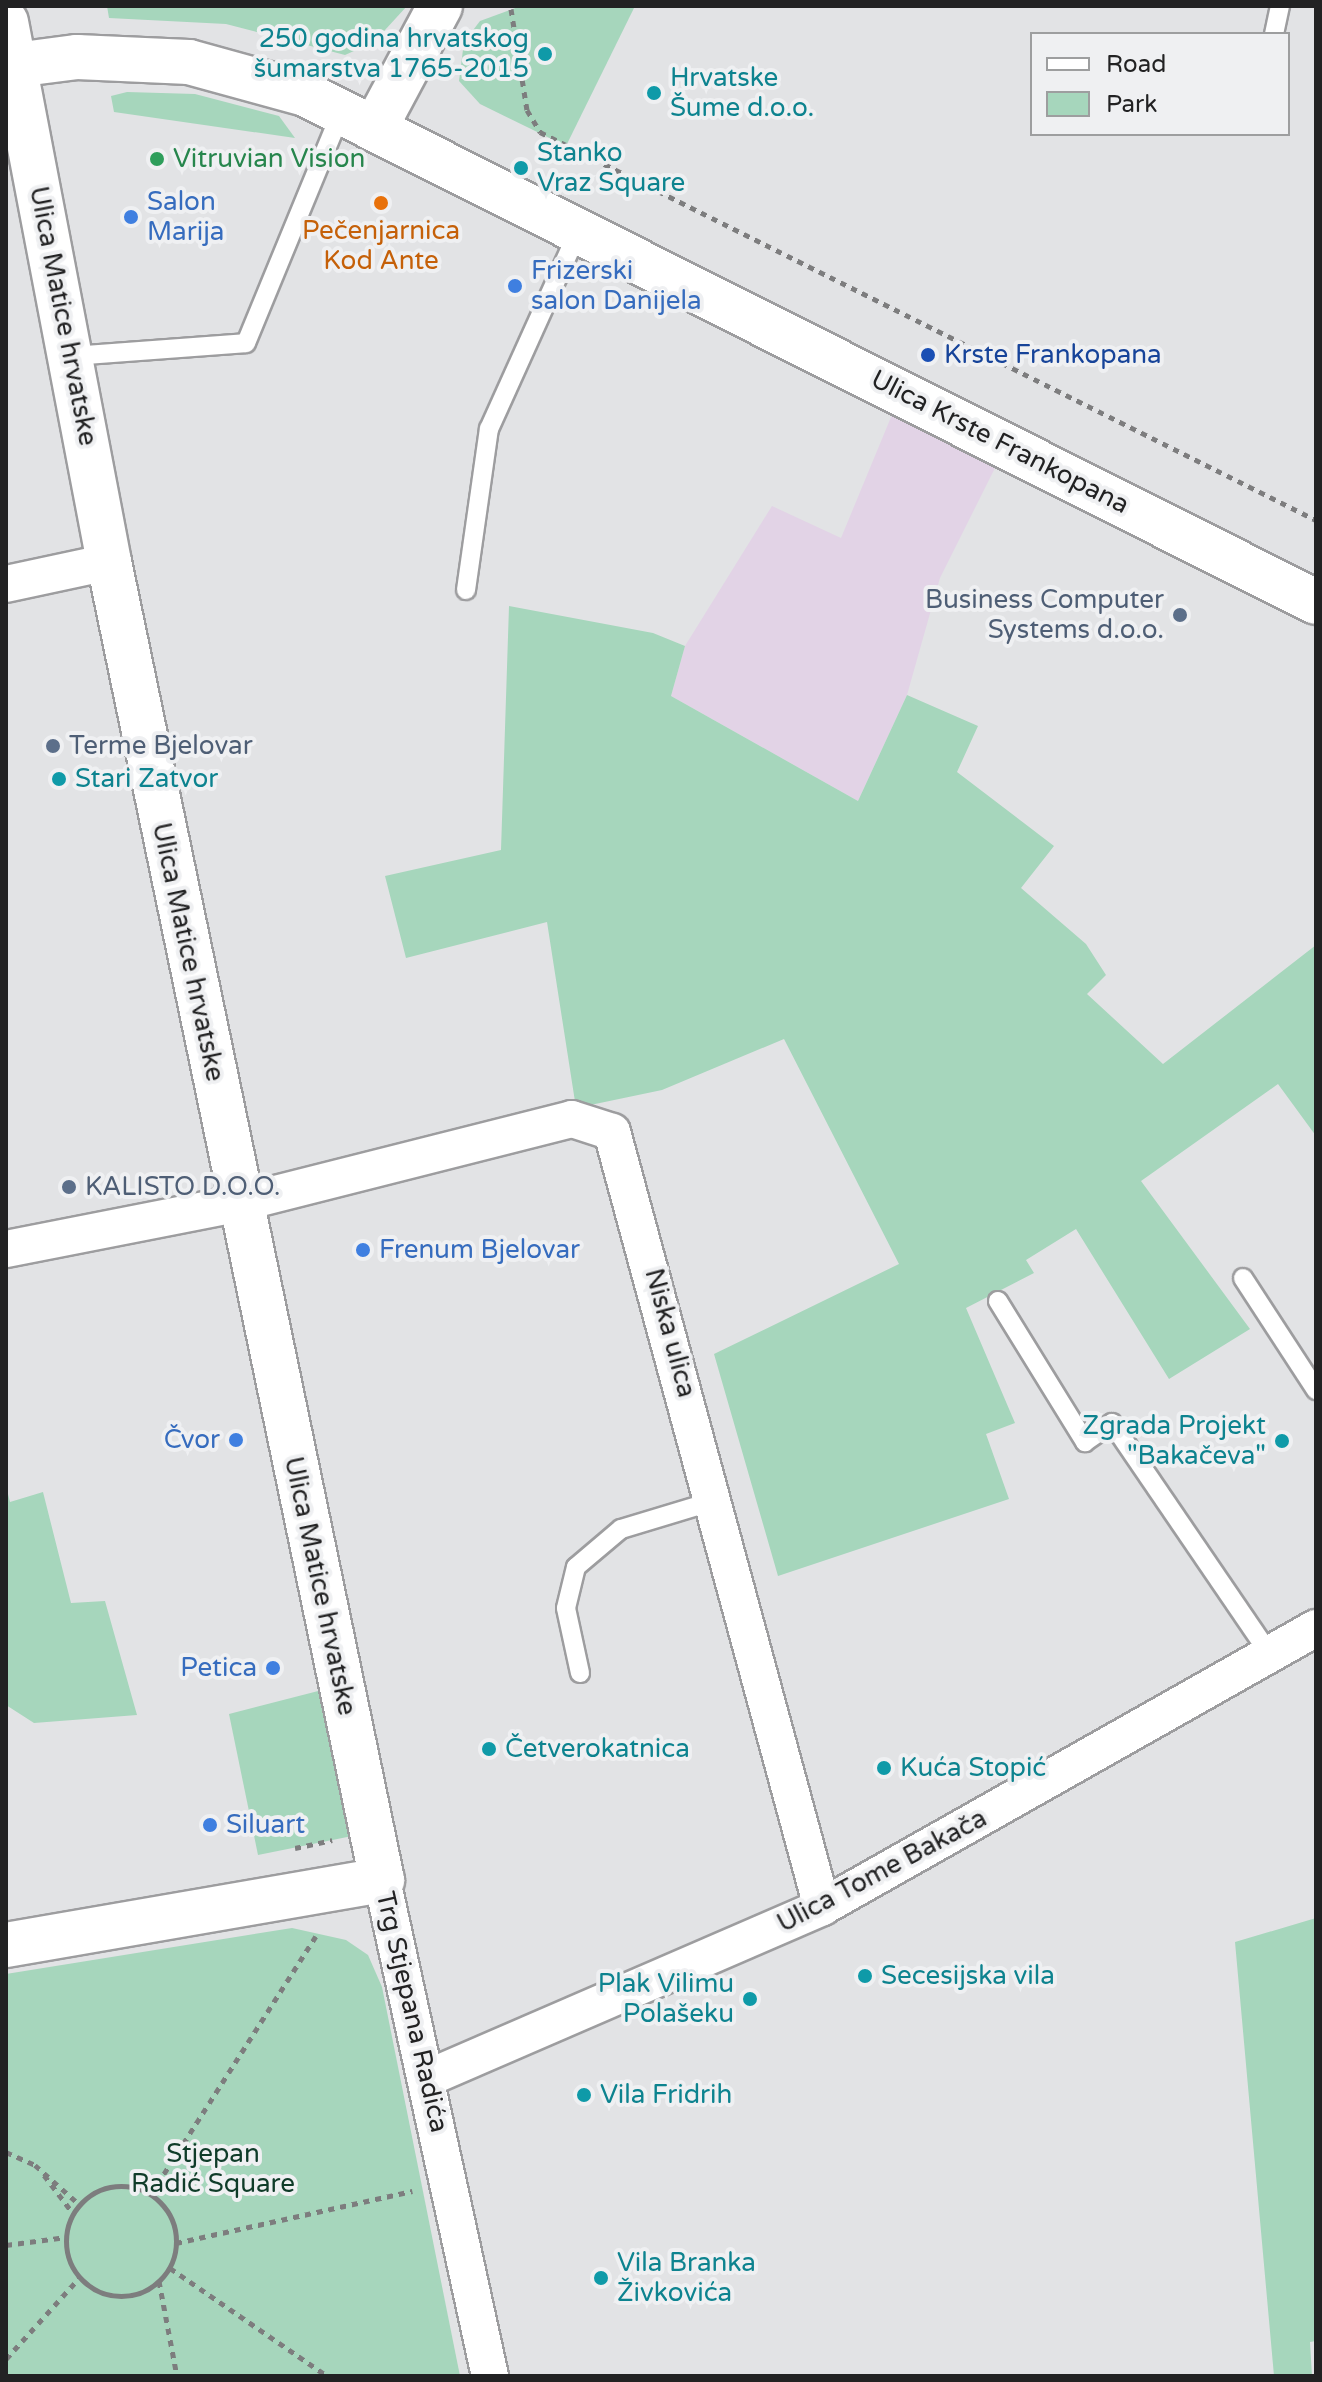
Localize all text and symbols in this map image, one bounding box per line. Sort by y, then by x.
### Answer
place label: 250 godina hrvatskog šumarstva 1765-2015 [254,23,529,84]
legend [1030,32,1290,136]
marker: 250 godina hrvatskog šumarstva 1765-2015 [536,45,554,63]
text: Road [1106,50,1166,79]
place label: Hrvatske Šume d.o.o. [670,62,814,124]
marker: Hrvatske Šume d.o.o. [645,84,663,102]
text: Park [1106,90,1157,119]
place label: Stanko Vraz Square [537,137,685,198]
place label: Vitruvian Vision [173,143,365,175]
marker: Vitruvian Vision [148,150,166,168]
marker: Stanko Vraz Square [512,159,530,177]
street label: Ulica Matice hrvatske [23,184,103,448]
place label: Salon Marija [147,186,224,248]
marker: Pečenjarnica Kod Ante [372,194,390,212]
marker: Salon Marija [122,208,140,226]
place label: Pečenjarnica Kod Ante [302,215,460,276]
place label: Frizerski salon Danijela [531,255,702,316]
marker: Frizerski salon Danijela [506,277,524,295]
place label: Krste Frankopana [944,339,1162,371]
marker: Krste Frankopana [919,346,937,364]
street label: Ulica Krste Frankopana [866,363,1134,521]
place label: Business Computer Systems d.o.o. [925,584,1164,646]
marker: Business Computer Systems d.o.o. [1171,606,1189,624]
place label: Terme Bjelovar [69,730,253,762]
marker: Terme Bjelovar [44,737,62,755]
place label: Stari Zatvor [75,763,218,795]
marker: Stari Zatvor [50,770,68,788]
street label: Ulica Matice hrvatske [145,820,231,1084]
place label: KALISTO D.O.O. [85,1171,281,1203]
marker: KALISTO D.O.O. [60,1178,78,1196]
place label: Frenum Bjelovar [379,1234,580,1266]
marker: Frenum Bjelovar [354,1241,372,1259]
street label: Niska ulica [638,1265,702,1401]
place label: Zgrada Projekt "Bakačeva" [1083,1410,1266,1472]
place label: Čvor [164,1424,220,1456]
marker: Čvor [227,1431,245,1449]
marker: Zgrada Projekt "Bakačeva" [1273,1432,1291,1450]
street label: Ulica Matice hrvatske [277,1454,363,1718]
place label: Petica [180,1652,257,1684]
marker: Petica [264,1659,282,1677]
place label: Četverokatnica [505,1733,690,1765]
marker: Četverokatnica [480,1740,498,1758]
place label: Kuća Stopić [900,1752,1046,1784]
marker: Kuća Stopić [875,1759,893,1777]
street label: Ulica Tome Bakača [772,1803,992,1939]
place label: Siluart [226,1809,305,1841]
marker: Siluart [201,1816,219,1834]
street label: Trg Stjepana Radića [369,1888,455,2136]
place label: Secesijska vila [881,1960,1055,1992]
marker: Secesijska vila [856,1967,874,1985]
place label: Plak Vilimu Polašeku [598,1968,734,2030]
marker: Plak Vilimu Polašeku [741,1990,759,2008]
place label: Vila Fridrih [600,2079,732,2111]
marker: Vila Fridrih [575,2086,593,2104]
park label: Stjepan Radić Square [131,2138,295,2200]
place label: Vila Branka Živkovića [617,2247,756,2308]
marker: Vila Branka Živkovića [592,2269,610,2287]

